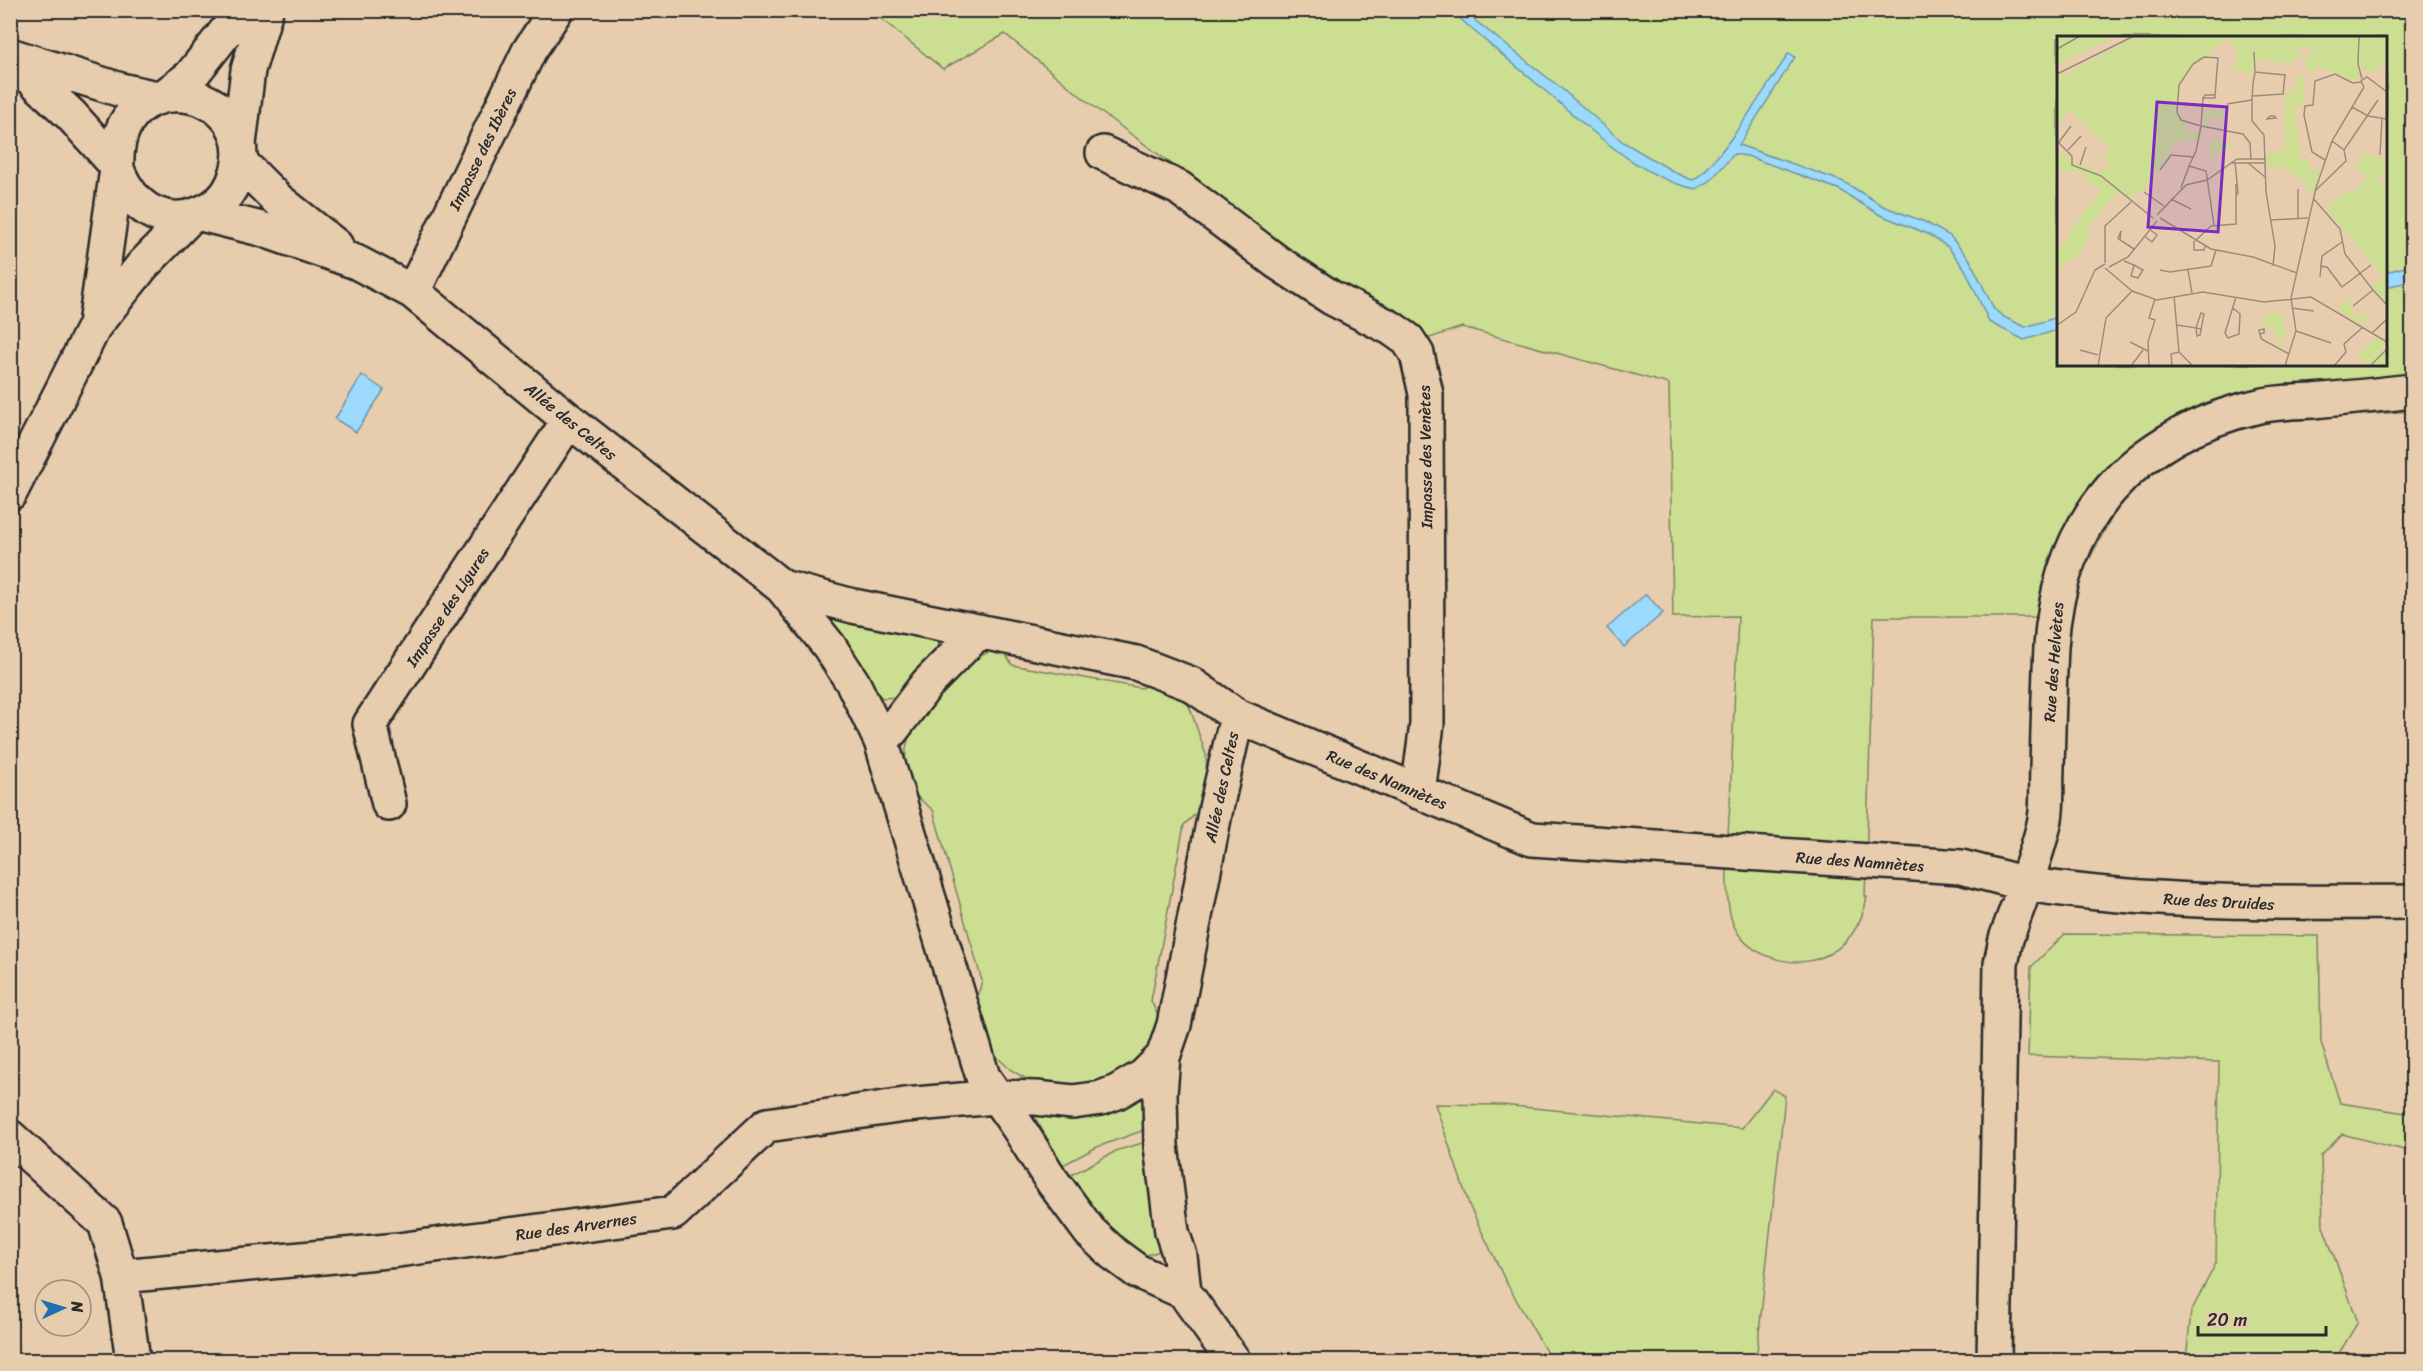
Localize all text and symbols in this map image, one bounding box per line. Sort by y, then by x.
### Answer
inset map [2057,36,2387,366]
street label: Impasse des Ibères [440,83,525,216]
street label: Allée des Celtes [517,374,624,469]
street label: Impasse des Venètes [1410,385,1441,530]
street label: Impasse des Ligures [397,541,497,674]
street label: Rue des Helvètes [2035,601,2072,723]
street label: Allée des Celtes [1195,728,1248,846]
street label: Rue des Namnètes [1322,741,1452,818]
street label: Rue des Namnètes [1795,843,1925,880]
street label: Rue des Druides [2163,884,2276,919]
street label: Rue des Arvernes [514,1204,639,1249]
north arrow [33,1278,93,1338]
text: N [63,1299,92,1314]
scale bar [2198,1299,2326,1337]
text: 20 m [2207,1304,2247,1336]

